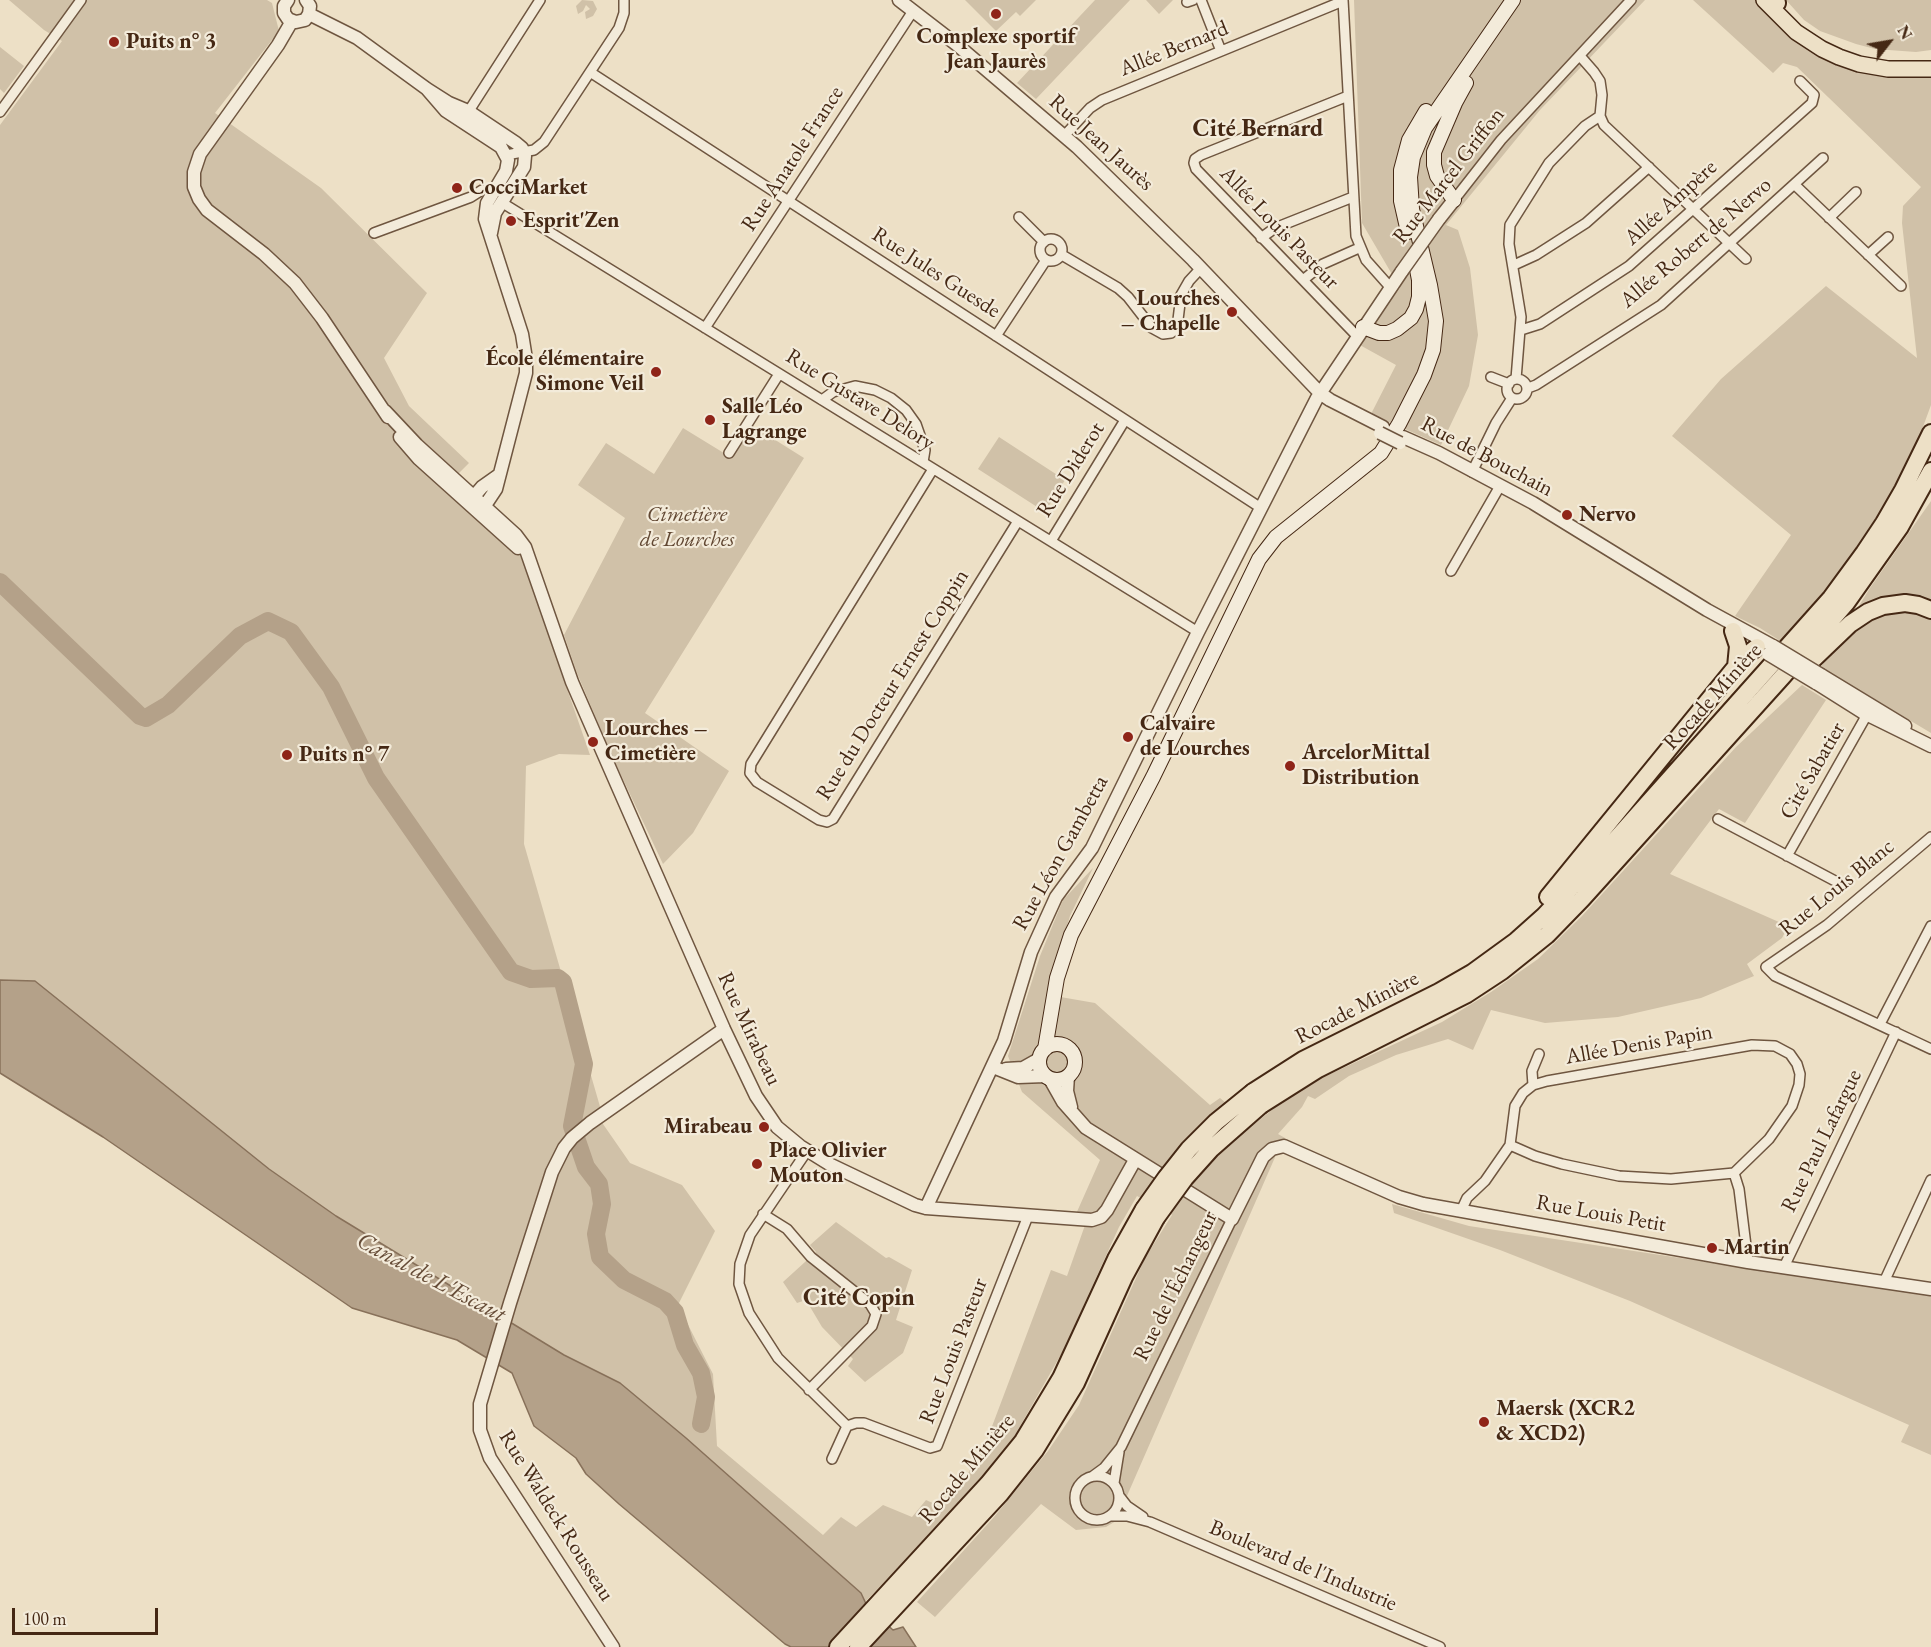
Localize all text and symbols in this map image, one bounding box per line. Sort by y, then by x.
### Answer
marker: Complexe sportif Jean Jaurès [989,7,1003,21]
north arrow [1859,12,1919,72]
street label: Allée Bernard [1116,15,1232,83]
text: N [1893,22,1917,43]
place label: Complexe sportif Jean Jaurès [917,24,1075,76]
place label: Puits n° 3 [126,29,216,55]
marker: Puits n° 3 [107,35,121,49]
street label: Rue Anatole France [736,81,850,237]
street label: Rue Jean Jaurès [1043,89,1159,197]
street label: Rue Marcel Griffon [1388,102,1510,250]
district label: Cité Bernard [1193,115,1323,143]
street label: Allée Ampère [1619,155,1723,251]
street label: Allée Louis Pasteur [1214,161,1344,295]
street label: Allée Robert de Nervo [1615,172,1777,314]
place label: CocciMarket [469,175,588,201]
marker: CocciMarket [450,181,464,195]
place label: Esprit'Zen [523,208,619,234]
marker: Esprit'Zen [504,214,518,228]
street label: Rue Jules Guesde [867,222,1005,324]
place label: Lourches – Chapelle [1121,286,1220,338]
marker: Lourches – Chapelle [1225,305,1239,319]
street label: Rue Gustave Delory [781,344,939,456]
place label: École élémentaire Simone Veil [486,346,644,398]
marker: École élémentaire Simone Veil [649,365,663,379]
place label: Salle Léo Lagrange [722,394,807,446]
street label: Rue de Bouchain [1416,411,1558,503]
marker: Salle Léo Lagrange [703,413,717,427]
street label: Rue Diderot [1031,418,1111,522]
park label: Cimetière de Lourches [640,502,734,554]
place label: Nervo [1579,502,1636,528]
marker: Nervo [1560,508,1574,522]
street label: Rue du Docteur Ernest Coppin [811,565,975,805]
street label: Rocade Minière [1658,638,1768,756]
place label: Calvaire de Lourches [1140,711,1250,762]
place label: Lourches – Cimetière [605,716,708,768]
street label: Cité Sabatier [1775,718,1851,824]
marker: Calvaire de Lourches [1121,730,1135,744]
marker: Lourches – Cimetière [586,735,600,749]
place label: ArcelorMittal Distribution [1302,740,1430,792]
place label: Puits n° 7 [299,742,389,768]
marker: Puits n° 7 [280,748,294,762]
marker: ArcelorMittal Distribution [1283,759,1297,773]
street label: Rue Léon Gambetta [1008,771,1114,935]
street label: Rue Louis Blanc [1774,834,1900,942]
street label: Rocade Minière [1291,966,1423,1050]
street label: Rue Mirabeau [711,968,787,1090]
street label: Allée Denis Papin [1563,1019,1715,1071]
street label: Rue Paul Lafargue [1776,1065,1868,1217]
place label: Mirabeau [664,1114,752,1140]
marker: Mirabeau [757,1120,771,1134]
place label: Place Olivier Mouton [769,1138,886,1190]
marker: Place Olivier Mouton [750,1157,764,1171]
street label: Rue Louis Petit [1534,1190,1668,1238]
street label: Rue de l'Échangeur [1128,1207,1224,1365]
water label: Canal de L'Escaut [351,1227,511,1329]
place label: Martin [1724,1235,1790,1261]
marker: Martin [1705,1241,1719,1255]
street label: Rue Louis Pasteur [914,1274,994,1428]
district label: Cité Copin [803,1284,915,1312]
place label: Maersk (XCR2 & XCD2) [1496,1396,1635,1448]
street label: Rocade Minière [914,1409,1020,1529]
marker: Maersk (XCR2 & XCD2) [1477,1415,1491,1429]
street label: Rue Waldeck Rousseau [493,1426,619,1606]
street label: Boulevard de l'Industrie [1205,1515,1401,1617]
scale bar [15,1596,160,1634]
text: 100 m [23,1607,67,1630]

